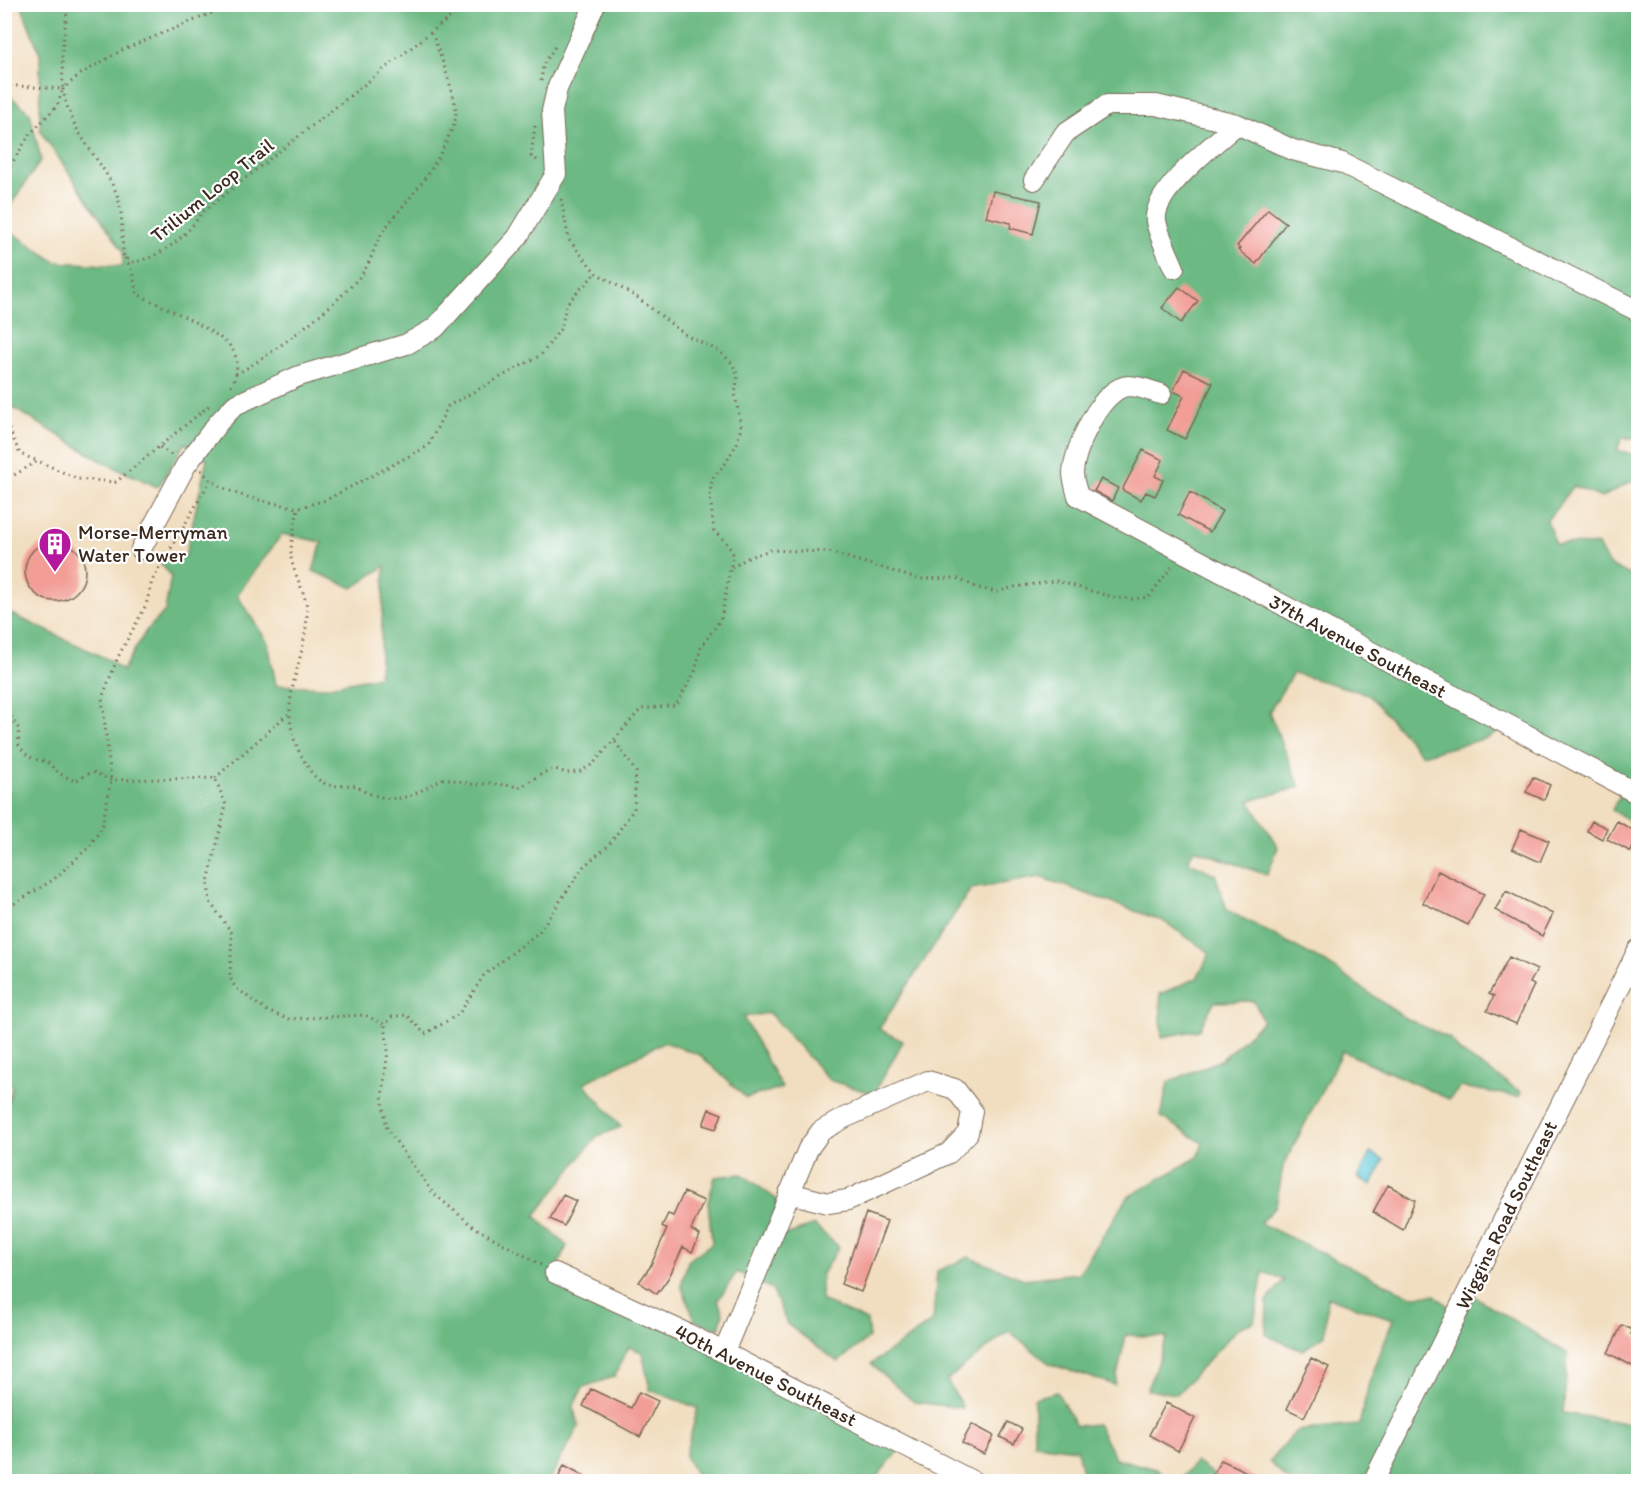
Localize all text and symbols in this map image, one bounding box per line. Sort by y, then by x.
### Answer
street label: Trilium Loop Trail [146,133,279,247]
place label: Morse-Merryman Water Tower [78,520,228,567]
building icon: Morse-Merryman Water Tower [37,526,73,573]
street label: 37th Avenue Southeast [1265,589,1451,703]
street label: Wiggins Road Southeast [1450,1117,1562,1313]
street label: 40th Avenue Southeast [671,1319,861,1431]

